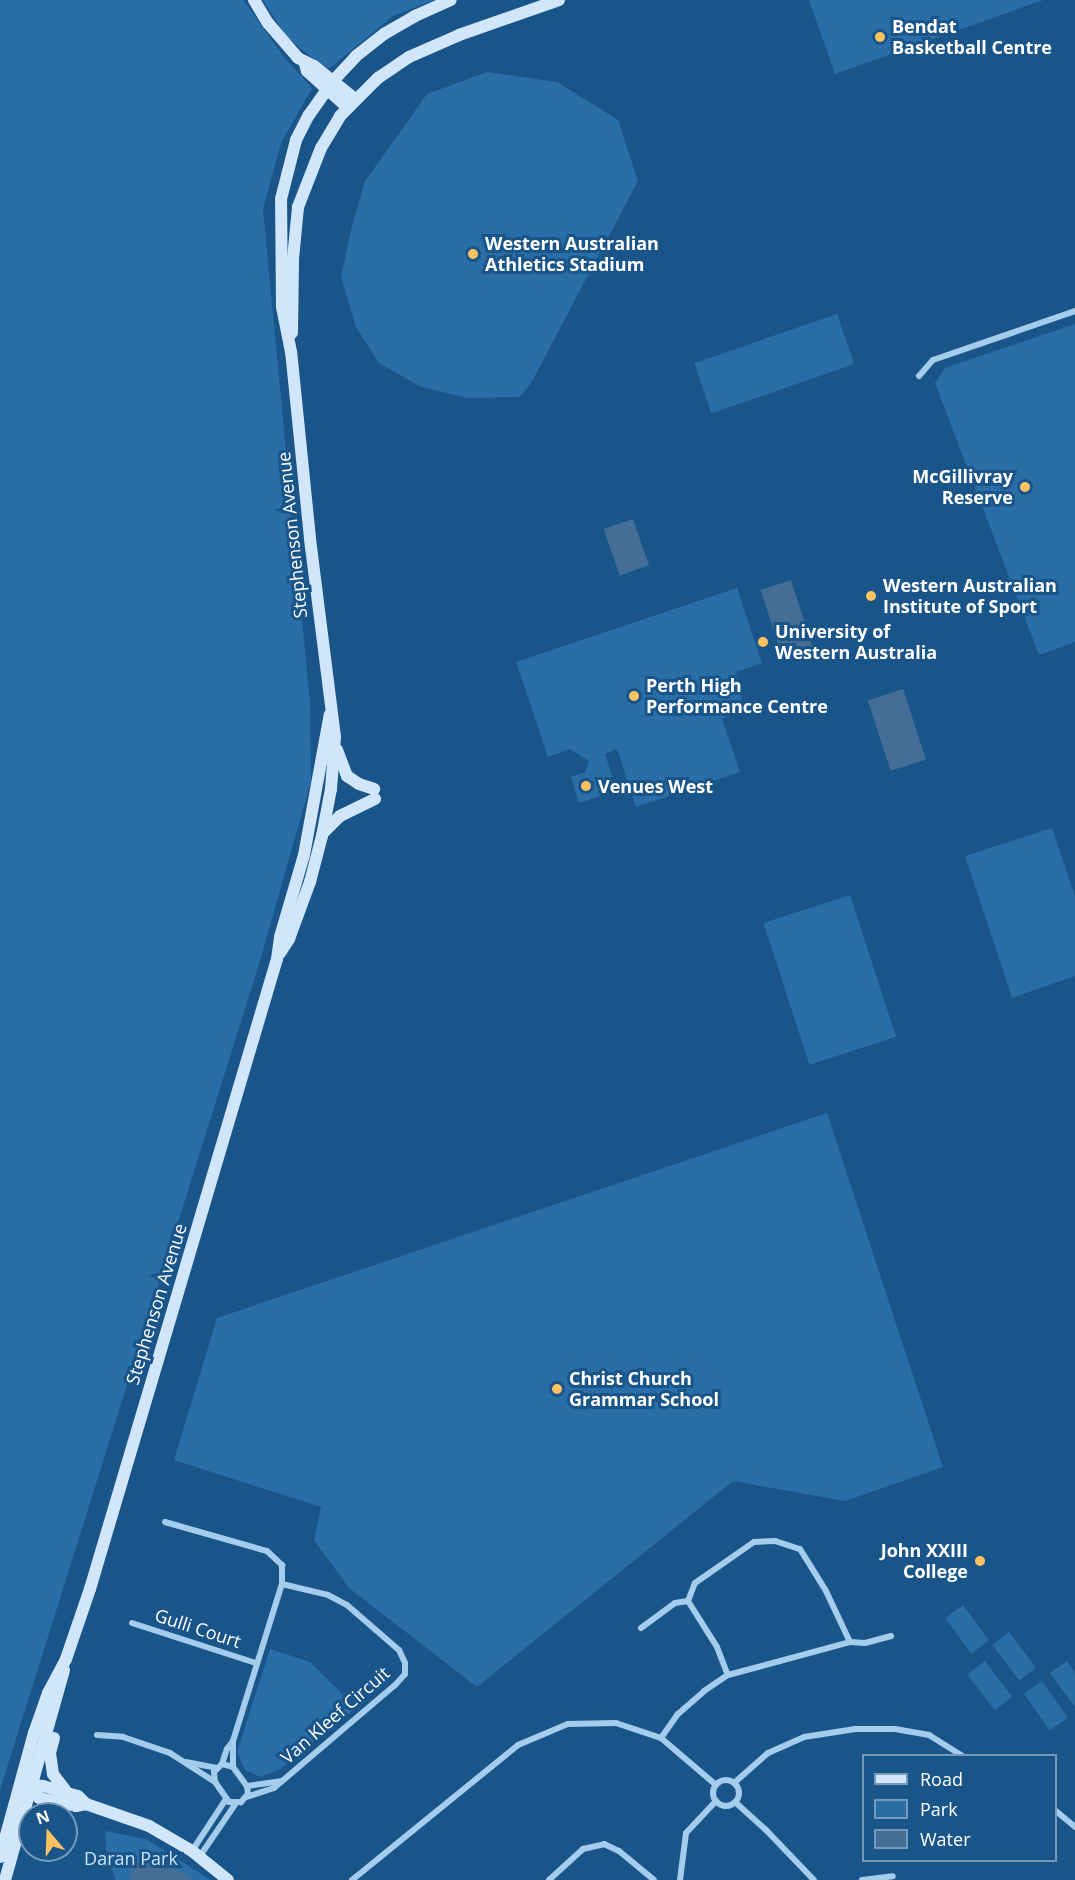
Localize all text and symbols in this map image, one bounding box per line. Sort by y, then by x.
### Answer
place label: Bendat Basketball Centre [892,16,1052,58]
marker: Bendat Basketball Centre [873,30,887,44]
place label: Western Australian Athletics Stadium [485,233,659,276]
marker: Western Australian Athletics Stadium [466,247,480,261]
street label: Stephenson Avenue [273,451,311,619]
place label: McGillivray Reserve [912,466,1013,508]
marker: McGillivray Reserve [1018,480,1032,494]
place label: Western Australian Institute of Sport [883,575,1057,618]
marker: Western Australian Institute of Sport [864,589,878,603]
place label: University of Western Australia [775,621,937,664]
marker: University of Western Australia [756,635,770,649]
place label: Perth High Performance Centre [646,675,828,718]
marker: Perth High Performance Centre [627,689,641,703]
place label: Venues West [598,775,713,797]
marker: Venues West [579,779,593,793]
street label: Stephenson Avenue [121,1221,191,1387]
place label: Christ Church Grammar School [569,1368,719,1410]
marker: Christ Church Grammar School [550,1382,564,1396]
place label: John XXIII College [881,1540,968,1582]
marker: John XXIII College [973,1554,987,1568]
street label: Gulli Court [152,1604,244,1652]
street label: Van Kleef Circuit [276,1662,394,1768]
legend [862,1754,1057,1862]
text: Road [920,1767,963,1791]
text: Park [920,1797,958,1821]
north arrow [18,1802,78,1862]
text: N [33,1804,53,1829]
text: Water [920,1827,971,1851]
park label: Daran Park [84,1847,178,1869]

